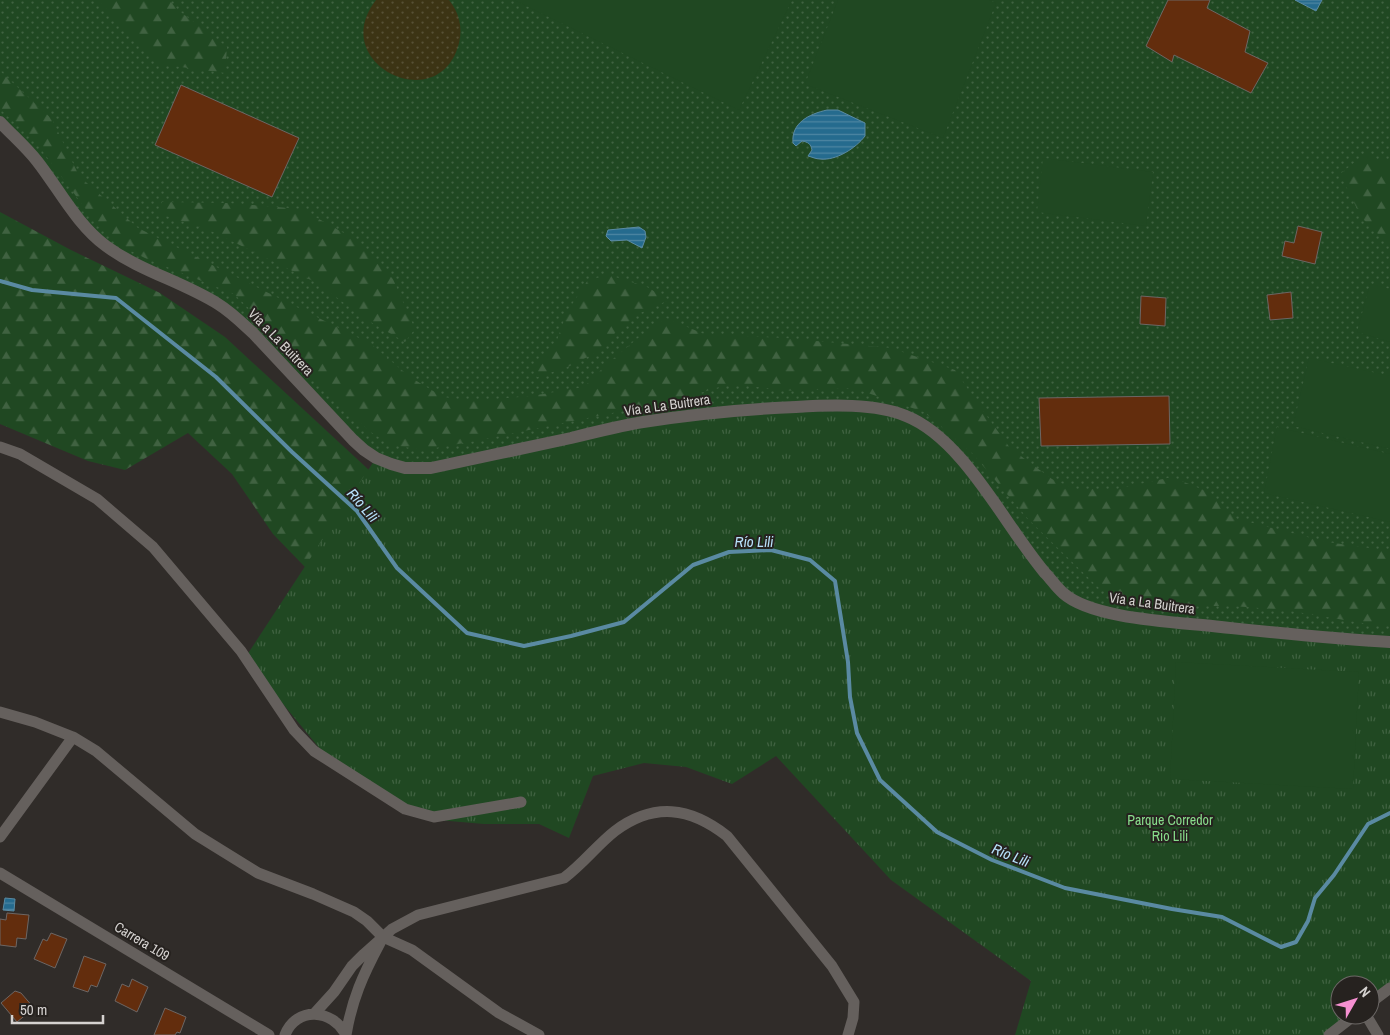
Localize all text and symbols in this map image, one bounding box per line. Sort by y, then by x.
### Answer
street label: Vía a La Buitrera [244,305,318,380]
street label: Vía a La Buitrera [623,390,712,420]
water label: Río Lili [342,483,384,527]
water label: Río Lili [735,531,774,552]
street label: Vía a La Buitrera [1108,588,1197,618]
park label: Parque Corredor Rio Lili [1127,811,1213,845]
water label: Río Lili [989,838,1034,872]
street label: Carrera 109 [111,918,173,964]
north arrow [1330,975,1380,1025]
text: N [1355,983,1375,1001]
scale bar [12,992,104,1024]
text: 50 m [20,999,47,1020]

